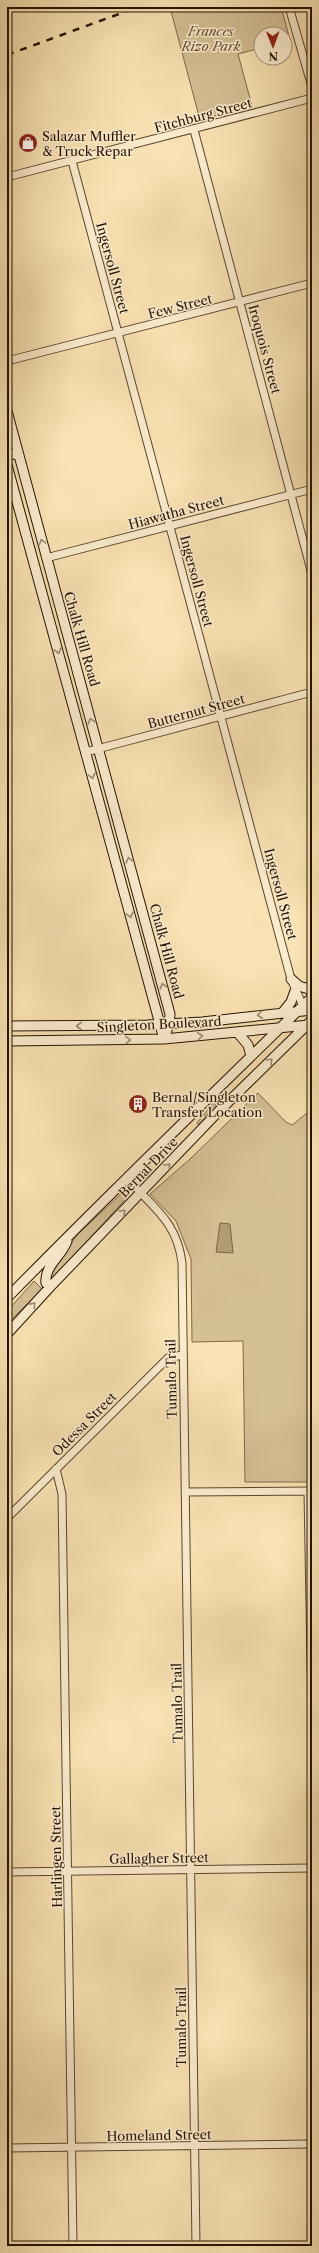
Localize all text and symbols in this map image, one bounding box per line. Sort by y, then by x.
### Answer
park label: Frances Rizo Park [181,23,241,54]
north arrow [253,26,293,66]
text: N [268,49,278,63]
street label: Fitchburg Street [152,94,254,136]
place label: Salazar Muffler & Truck Repar [42,128,136,159]
shop icon: Salazar Muffler & Truck Repar [17,132,39,154]
street label: Ingersoll Street [93,220,133,316]
street label: Few Street [146,290,214,322]
street label: Iroquois Street [245,303,285,396]
street label: Hiawatha Street [126,491,226,532]
street label: Ingersoll Street [177,533,217,629]
one-way arrow [38,539,47,546]
street label: Chalk Hill Road [61,590,103,688]
one-way arrow [53,648,61,654]
street label: Butternut Street [146,690,247,732]
one-way arrow [87,718,96,725]
one-way arrow [88,773,96,779]
street label: Ingersoll Street [261,846,301,942]
one-way arrow [125,857,134,864]
street label: Chalk Hill Road [147,902,187,1000]
one-way arrow [125,911,134,918]
one-way arrow [159,983,168,990]
one-way arrow [257,1010,263,1019]
street label: Singleton Boulevard [96,1013,222,1035]
one-way arrow [76,1022,82,1030]
one-way arrow [197,1032,203,1041]
one-way arrow [125,1036,131,1044]
one-way arrow [265,1058,273,1066]
place label: Bernal/Singleton Transfer Location [152,1089,262,1120]
building icon: Bernal/Singleton Transfer Location [127,1093,149,1115]
street label: Bernal Drive [115,1133,181,1201]
one-way arrow [163,1163,170,1171]
one-way arrow [119,1209,126,1217]
one-way arrow [28,1303,35,1310]
street label: Tumalo Trail [162,1339,180,1419]
street label: Odessa Street [49,1388,120,1459]
street label: Tumalo Trail [168,1663,186,1743]
street label: Harlingen Street [47,1806,65,1908]
street label: Gallagher Street [109,1849,209,1867]
street label: Tumalo Trail [173,1987,189,2067]
street label: Homeland Street [106,2126,212,2144]

